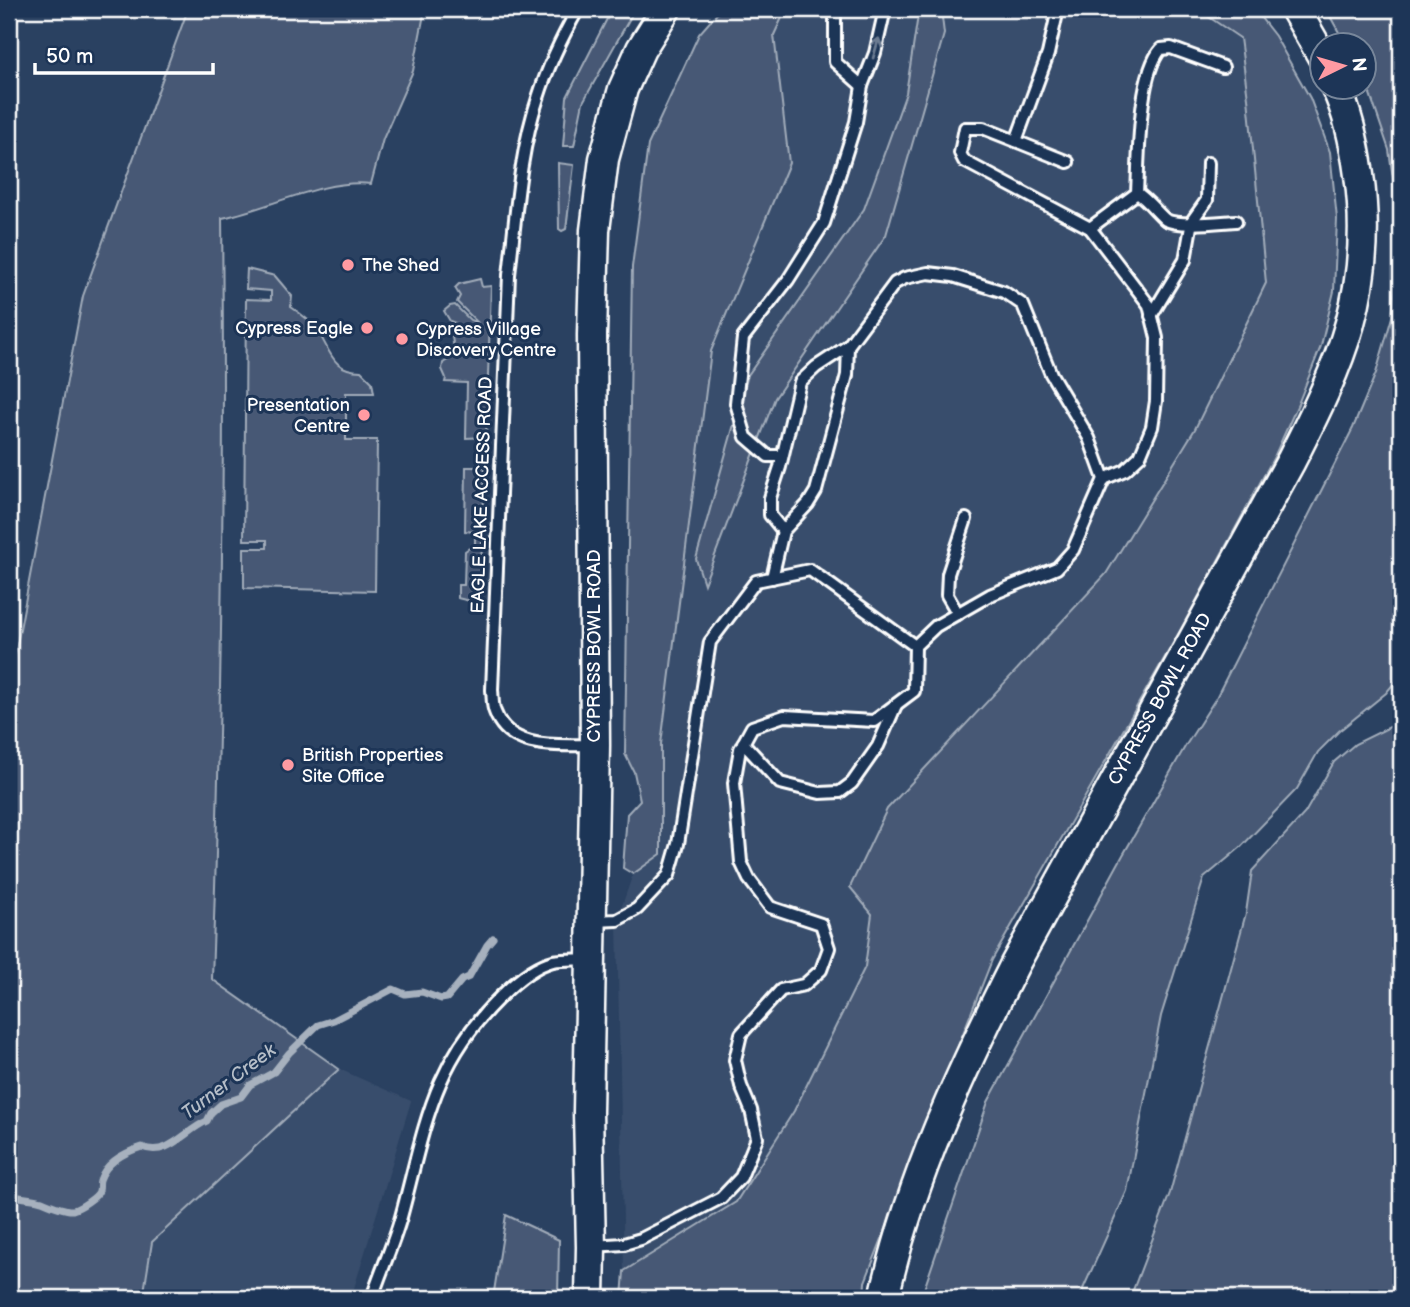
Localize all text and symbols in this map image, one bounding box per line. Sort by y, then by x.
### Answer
scale bar [35,32,214,76]
north arrow [1308,32,1378,102]
one-way arrow [870,37,883,59]
text: 50 m [46,44,93,69]
text: N [1346,57,1371,73]
place label: The Shed [362,255,439,276]
marker: The Shed [340,257,356,273]
place label: Cypress Eagle [235,318,353,339]
place label: Cypress Village Discovery Centre [416,319,557,361]
marker: Cypress Eagle [359,320,375,336]
marker: Cypress Village Discovery Centre [394,331,410,347]
street label: EAGLE LAKE ACCESS ROAD [467,376,497,614]
place label: Presentation Centre [247,395,350,437]
marker: Presentation Centre [356,407,372,423]
street label: CYPRESS BOWL ROAD [584,549,605,743]
street label: CYPRESS BOWL ROAD [1104,609,1216,789]
place label: British Properties Site Office [302,745,443,787]
marker: British Properties Site Office [280,757,296,773]
water label: Turner Creek [177,1039,281,1125]

